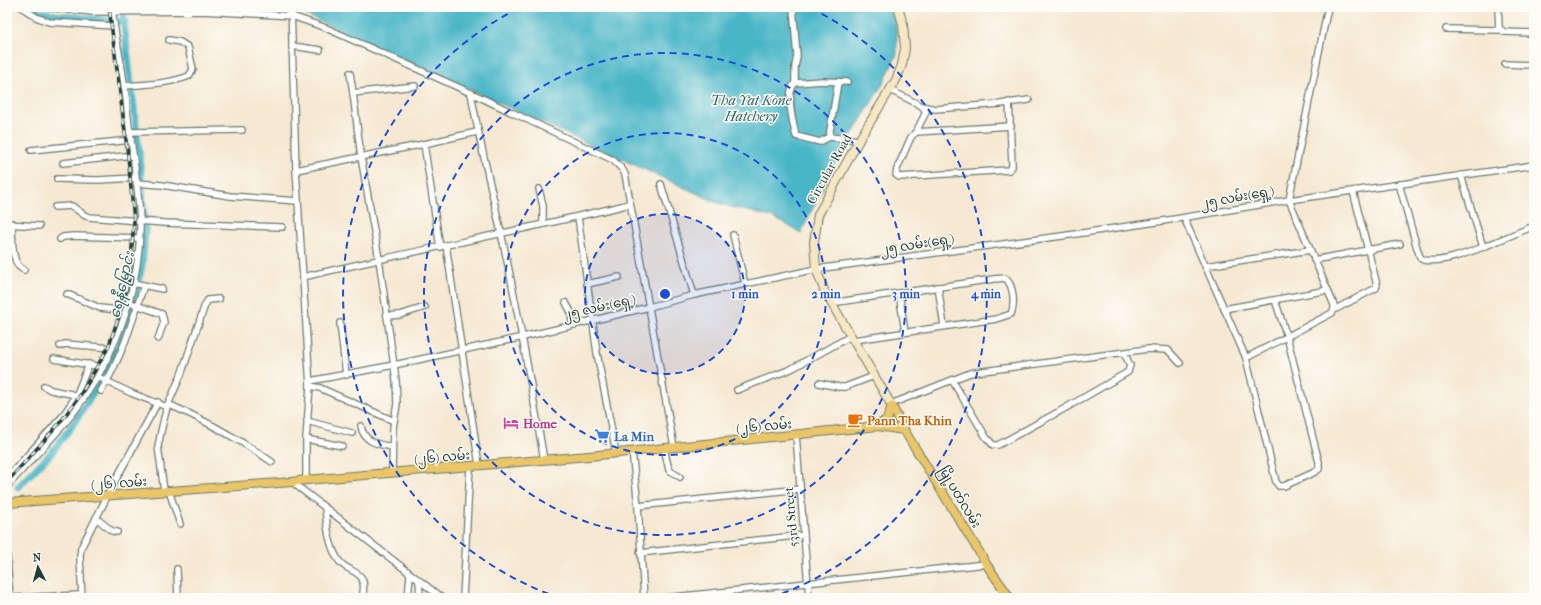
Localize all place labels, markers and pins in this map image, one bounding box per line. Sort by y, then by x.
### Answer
centre of rings [658,287,672,301]
cafe icon: Pann Tha Khin [846,411,864,429]
place label: Pann Tha Khin [867,413,952,428]
hotel icon: Home [502,414,520,432]
place label: Home [523,416,557,431]
supermarket icon: La Min [593,427,611,445]
place label: La Min [614,429,654,444]

